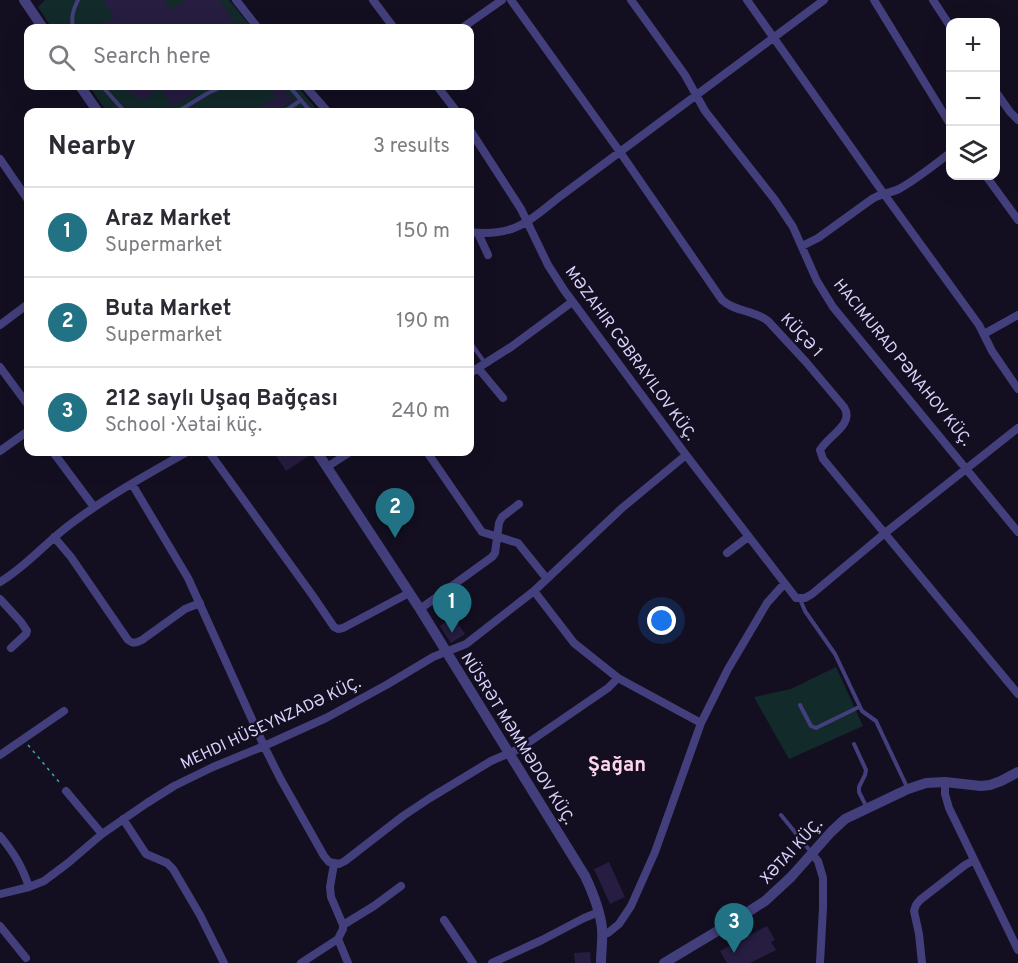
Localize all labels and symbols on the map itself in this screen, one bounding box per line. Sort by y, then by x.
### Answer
street label: MƏZAHIR CƏBRAYILOV KÜÇ. [560,262,702,445]
street label: HACIMURAD PƏNAHOV KÜÇ. [828,274,977,451]
street label: KÜÇƏ 1 [776,308,828,362]
pin: 2 [376,488,414,538]
pin: 1 [432,584,472,633]
your location [647,606,676,635]
street label: NÜSRƏT MƏMMƏDOV KÜÇ. [456,648,580,829]
street label: MEHDI HÜSEYNZADƏ KÜÇ. [177,671,365,775]
district label: Şağan [588,753,646,779]
street label: XƏTAI KÜÇ. [755,813,828,889]
pin: 3 [714,904,754,953]

